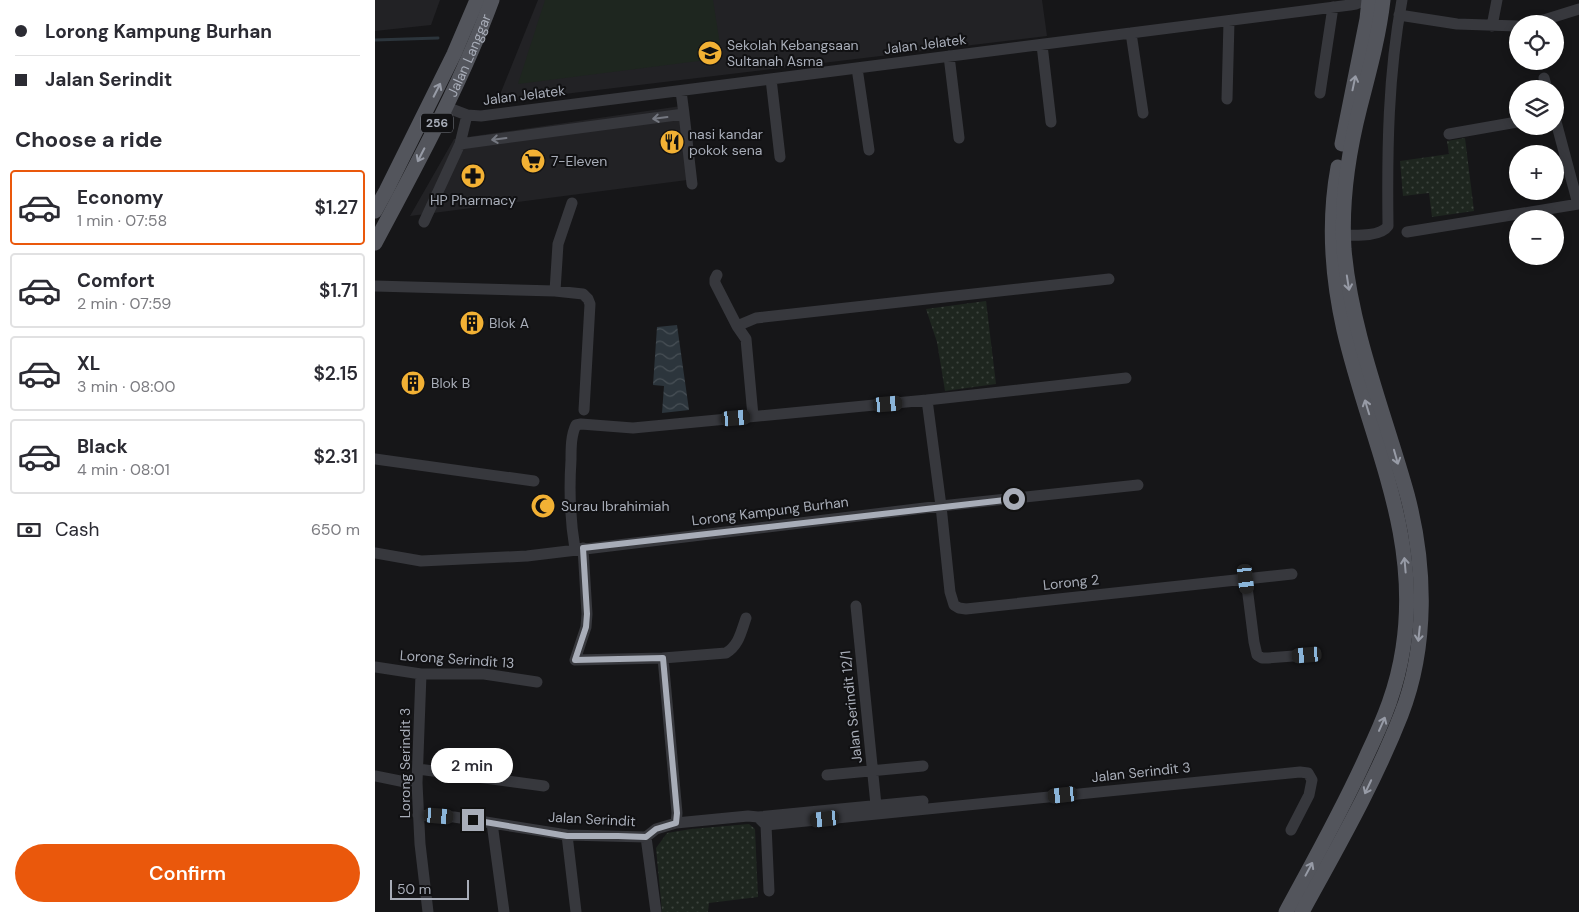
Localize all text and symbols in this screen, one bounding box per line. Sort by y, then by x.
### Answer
street label: Jalan Langgar [443,11,495,100]
map controls [1509,15,1564,265]
button: locate [1509,15,1564,70]
text: Lorong Kampung Burhan [45,19,272,44]
street label: Jalan Jelatek [883,30,967,58]
place label: Sekolah Kebangsaan Sultanah Asma [727,36,859,70]
school or university icon: Sekolah Kebangsaan Sultanah Asma [697,40,723,66]
text: Jalan Serindit [45,67,172,92]
one-way arrow [1349,76,1359,92]
button: layers [1509,80,1564,135]
street label: Jalan Jelatek [482,81,566,109]
one-way arrow [432,82,442,97]
one-way arrow [652,113,668,123]
road number: 256 [421,114,453,132]
text: Choose a ride [15,125,163,154]
place label: nasi kandar pokok sena [689,125,763,159]
restaurant icon: nasi kandar pokok sena [659,129,685,155]
one-way arrow [491,134,507,144]
button: + [1509,145,1564,200]
one-way arrow [416,148,426,163]
supermarket icon: 7-Eleven [520,148,546,174]
place label: 7-Eleven [551,152,607,170]
pharmacy icon: HP Pharmacy [460,163,486,189]
icon: car [17,185,62,230]
text: Economy [77,185,164,210]
place label: HP Pharmacy [430,191,516,209]
text: $1.27 [315,195,358,220]
text: 1 min · 07:58 [77,210,167,231]
button: − [1509,210,1564,265]
icon: car [17,268,62,313]
text: Comfort [77,268,155,293]
one-way arrow [1344,275,1354,291]
text: $1.71 [319,278,358,303]
text: 2 min · 07:59 [77,293,171,314]
building icon: Blok A [459,310,485,336]
place label: Blok A [489,314,529,332]
icon: car [17,351,62,396]
text: XL [77,351,100,376]
text: $2.15 [313,361,358,386]
building icon: Blok B [400,370,426,396]
place label: Blok B [431,374,470,392]
text: 3 min · 08:00 [77,376,175,397]
car [872,395,903,413]
one-way arrow [1361,400,1371,416]
car [720,409,751,427]
icon: car [17,434,62,479]
text: Black [77,434,128,459]
text: $2.31 [313,444,358,469]
one-way arrow [1392,448,1402,464]
text: 4 min · 08:01 [77,459,170,480]
route start [1003,488,1025,510]
street label: Lorong Kampung Burhan [691,492,849,530]
mosque icon: Surau Ibrahimiah [530,493,556,519]
place label: Surau Ibrahimiah [561,497,669,515]
icon: cash [15,516,43,544]
text: Cash [55,517,99,542]
text: 650 m [311,519,360,540]
one-way arrow [1401,557,1410,573]
car [1236,563,1255,595]
street label: Lorong 2 [1042,570,1100,594]
one-way arrow [1414,626,1424,642]
street label: Lorong Serindit 13 [399,646,515,672]
car [1291,646,1322,664]
street label: Jalan Serindit 12/1 [836,650,866,764]
street label: Lorong Serindit 3 [396,708,414,818]
one-way arrow [1377,717,1387,732]
callout: 2 min [432,748,514,782]
text: 2 min [451,755,493,776]
street label: Jalan Serindit 3 [1091,758,1191,786]
one-way arrow [1363,779,1373,794]
car [1047,786,1078,804]
car [423,807,454,825]
street label: Jalan Serindit [548,808,636,830]
route end [462,809,484,831]
car [809,810,840,828]
button: Confirm [15,844,360,902]
one-way arrow [1305,862,1314,877]
scale bar [390,877,469,900]
text: 50 m [397,880,431,898]

